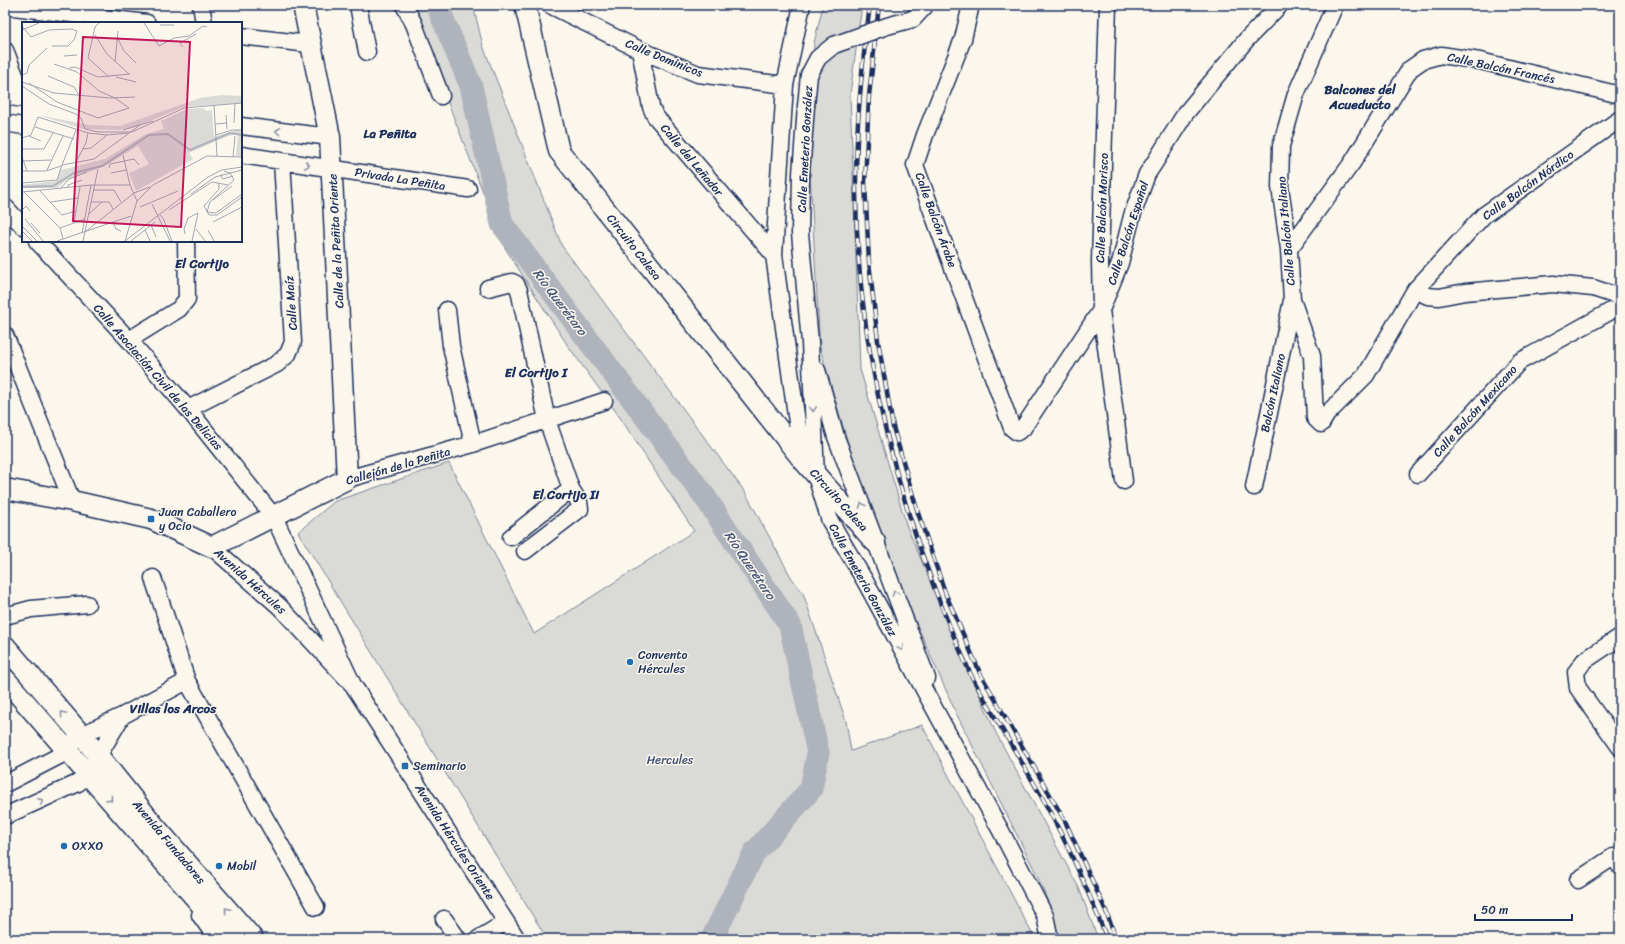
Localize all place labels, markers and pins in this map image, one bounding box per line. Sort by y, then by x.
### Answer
place label: Juan Caballero y Ocio [158,501,237,537]
marker: Juan Caballero y Ocio [146,514,156,524]
place label: Convento Hércules [638,644,688,680]
marker: Convento Hércules [625,657,635,667]
place label: Seminario [413,755,466,777]
marker: Seminario [400,761,410,771]
place label: OXXO [72,835,104,857]
marker: OXXO [59,841,69,851]
place label: Mobil [227,855,257,877]
marker: Mobil [214,861,224,871]

